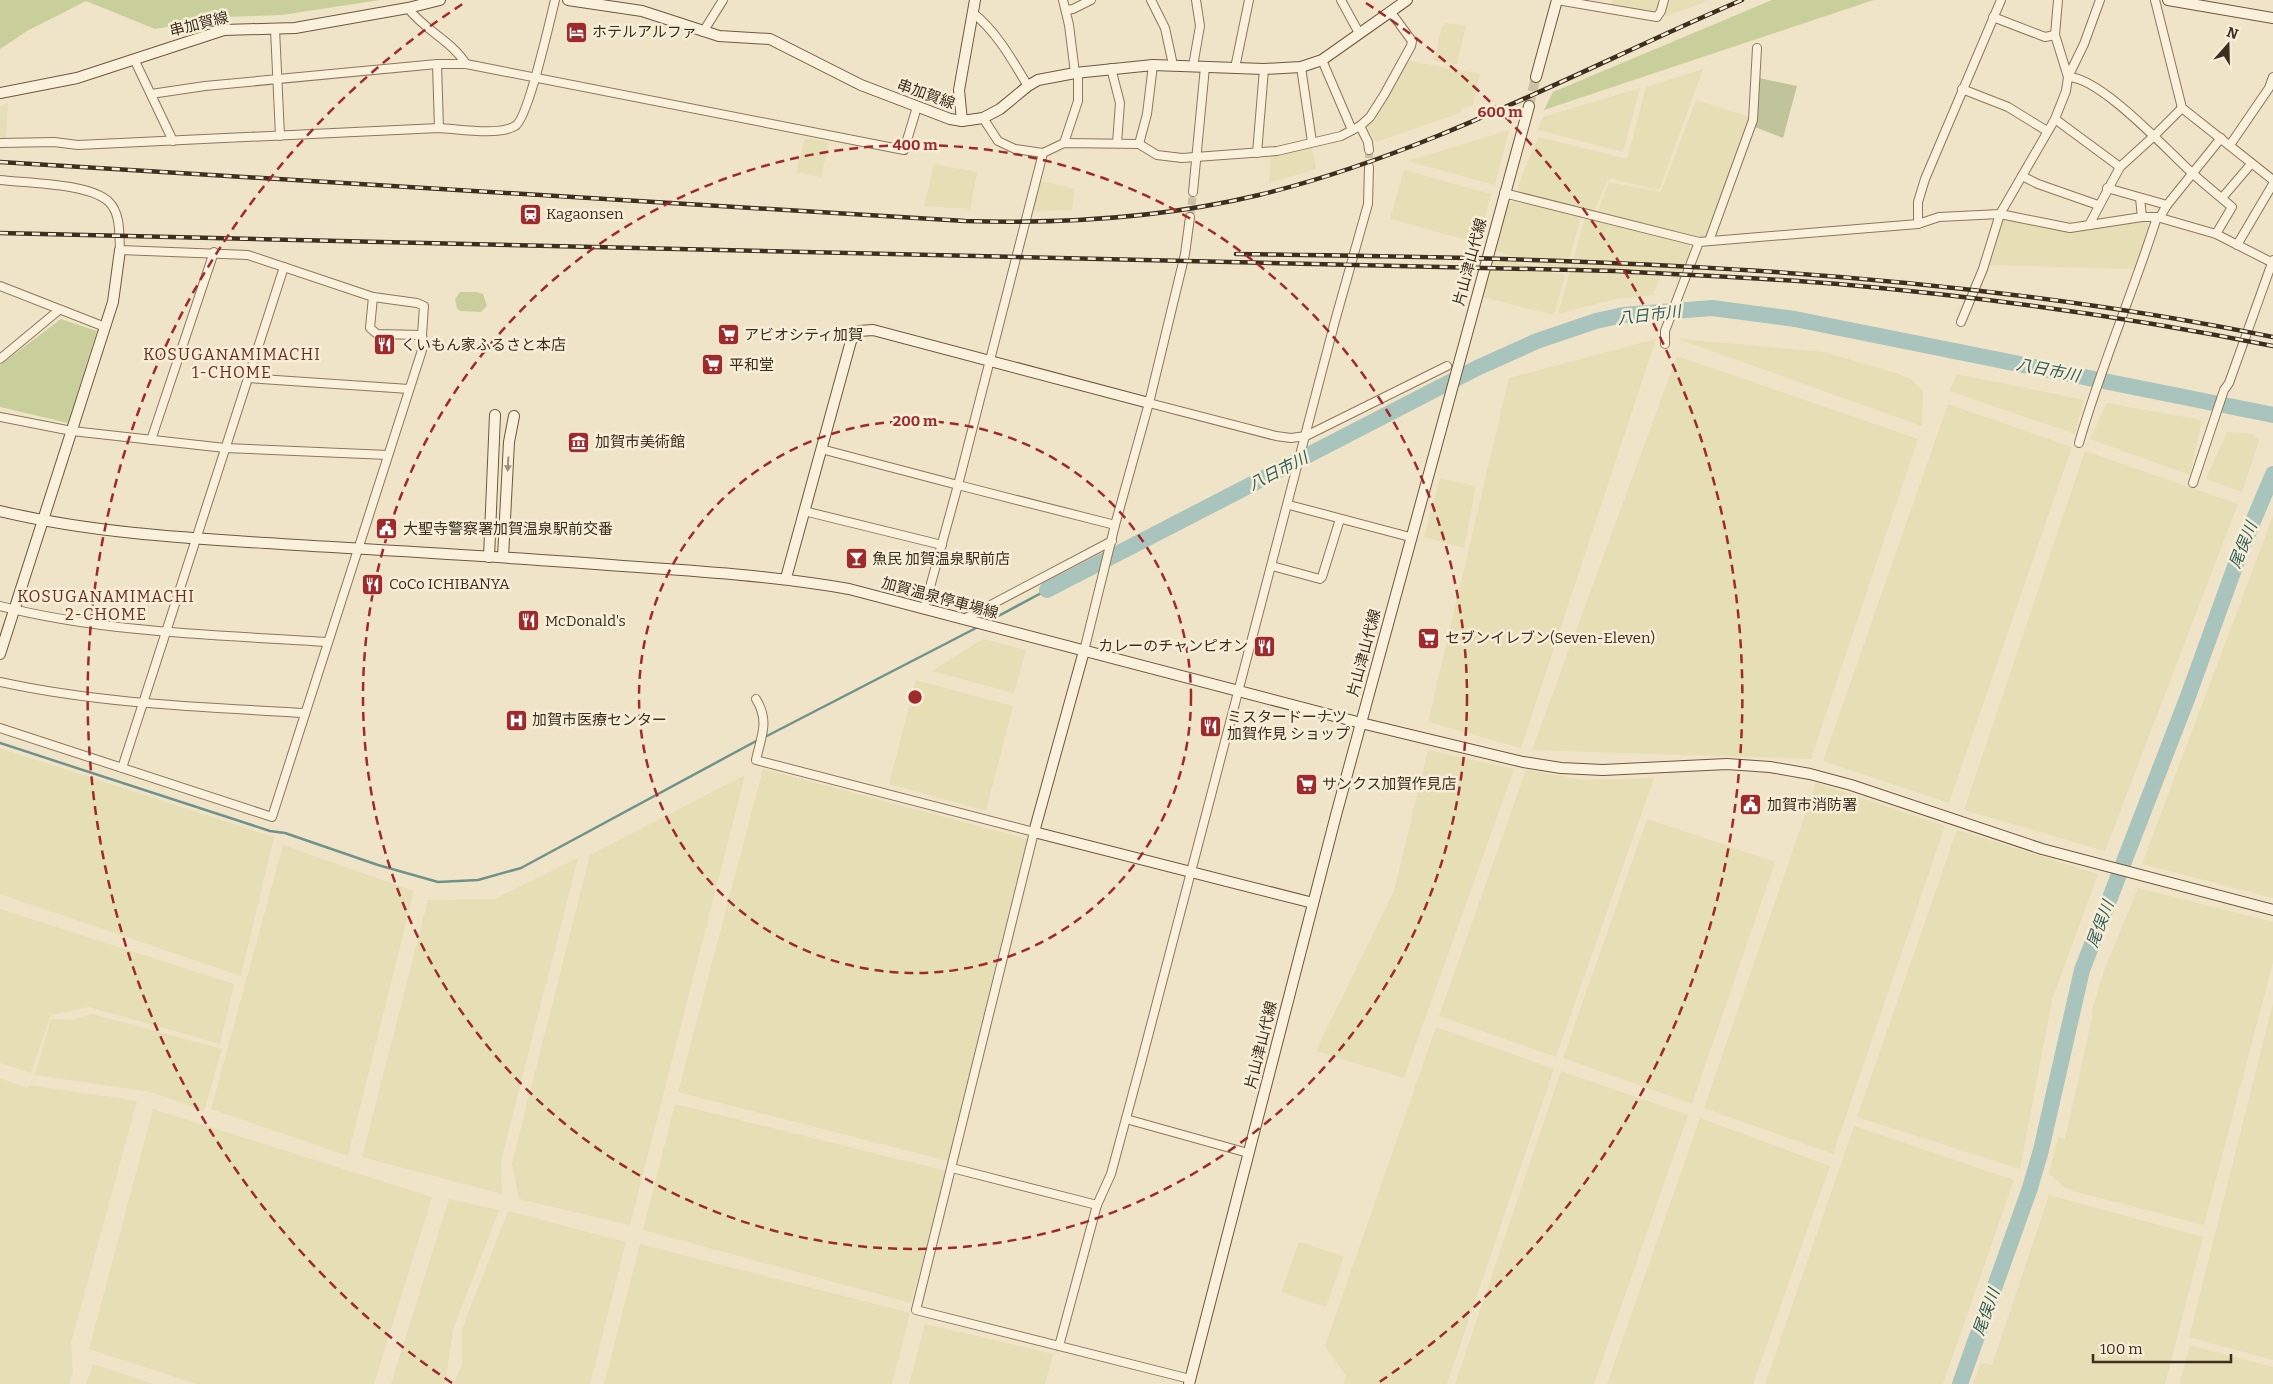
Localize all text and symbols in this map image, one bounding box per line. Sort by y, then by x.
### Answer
street label: 串加賀線 [168,8,230,40]
hotel icon: ホテルアルファ [564,20,588,44]
north arrow [2203,20,2253,70]
place label: ホテルアルファ [592,23,697,41]
text: N [2224,23,2240,43]
street label: 串加賀線 [895,75,957,113]
text: 600 m [1478,103,1523,121]
text: 400 m [892,136,938,154]
station icon: Kagaonsen [518,202,542,226]
place label: Kagaonsen [546,205,624,223]
street label: 片山津山代線 [1450,216,1490,308]
water label: 八日市川 [1616,301,1684,328]
supermarket icon: アビオシティ加賀 [716,323,740,347]
place label: アビオシティ加賀 [744,326,863,344]
restaurant icon: くいもん家ふるさと本店 [373,333,397,357]
place label: くいもん家ふるさと本店 [401,336,566,354]
district label: KOSUGANAMIMACHI 1-CHOME [143,345,321,382]
supermarket icon: 平和堂 [701,353,725,377]
water label: 八日市川 [2015,355,2083,386]
place label: 平和堂 [729,356,774,374]
text: 200 m [893,412,938,430]
museum icon: 加賀市美術館 [567,430,591,454]
place label: 加賀市美術館 [595,433,685,451]
water label: 八日市川 [1245,447,1313,494]
one-way arrow [503,456,511,472]
public building icon: 大聖寺警察署加賀温泉駅前交番 [375,517,399,541]
water label: 尾俣川 [2225,517,2262,571]
place label: 大聖寺警察署加賀温泉駅前交番 [403,520,613,538]
bar icon: 魚民 加賀温泉駅前店 [844,547,868,571]
place label: 魚民 加賀温泉駅前店 [872,550,1010,568]
restaurant icon: CoCo ICHIBANYA [361,572,385,596]
street label: 加賀温泉停車場線 [880,574,1000,622]
place label: CoCo ICHIBANYA [389,575,510,593]
district label: KOSUGANAMIMACHI 2-CHOME [17,587,195,624]
street label: 片山津山代線 [1344,607,1384,699]
restaurant icon: McDonald's [517,609,541,633]
place label: McDonald's [545,612,626,630]
supermarket icon: セブンイレブン(Seven-Eleven) [1417,626,1441,650]
place label: セブンイレブン(Seven-Eleven) [1445,629,1655,647]
restaurant icon: カレーのチャンピオン [1252,634,1276,658]
place label: カレーのチャンピオン [1098,637,1248,655]
centre of rings [906,688,924,706]
hospital icon: 加賀市医療センター [504,708,528,732]
place label: ミスタードーナツ 加賀作見 ショップ [1227,708,1350,743]
place label: 加賀市医療センター [532,711,667,729]
restaurant icon: ミスタードーナツ 加賀作見 ショップ [1199,714,1223,738]
supermarket icon: サンクス加賀作見店 [1294,772,1318,796]
place label: サンクス加賀作見店 [1322,775,1457,793]
public building icon: 加賀市消防署 [1739,793,1763,817]
place label: 加賀市消防署 [1767,796,1857,814]
water label: 尾俣川 [2083,896,2118,950]
street label: 片山津山代線 [1241,999,1281,1091]
water label: 尾俣川 [1969,1284,2004,1338]
scale bar [2093,1332,2230,1364]
text: 100 m [2100,1340,2143,1358]

